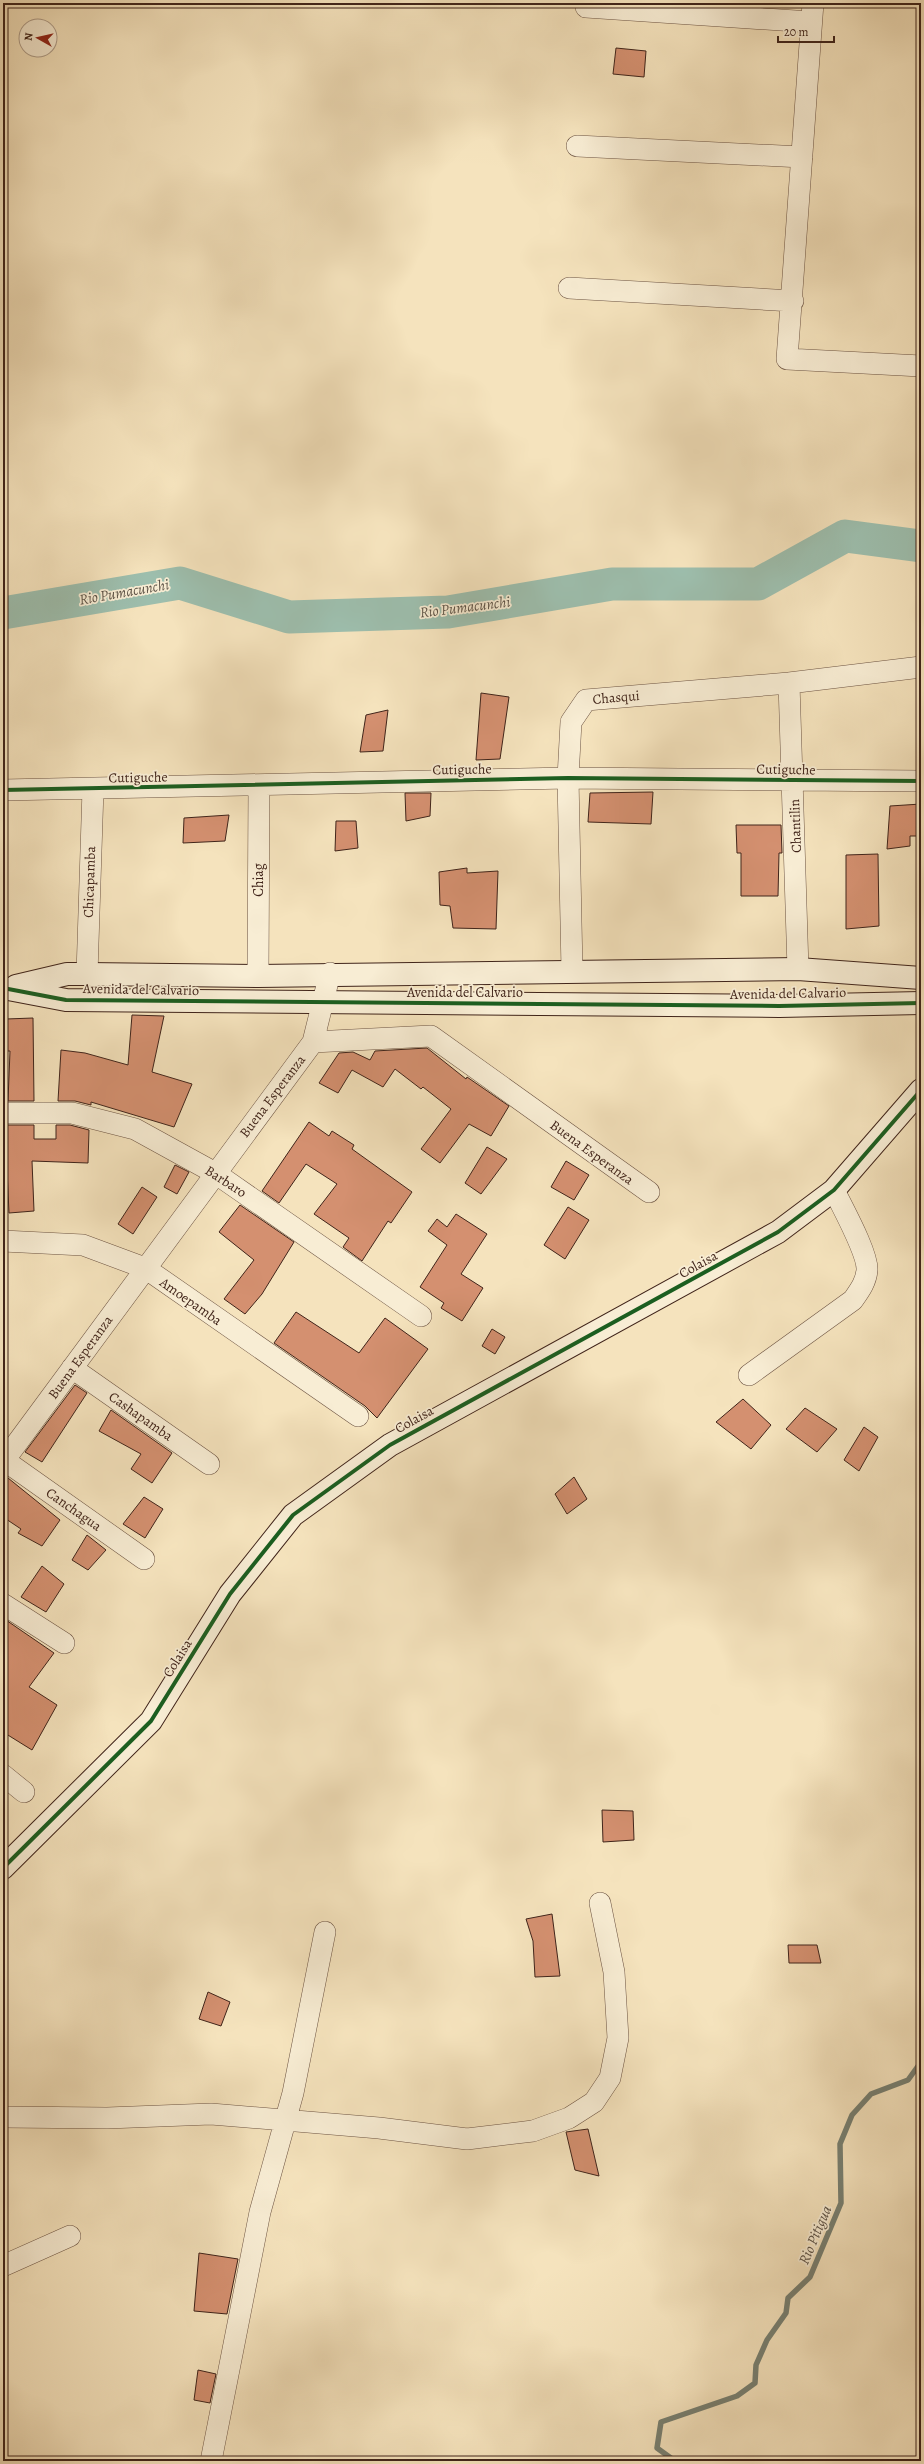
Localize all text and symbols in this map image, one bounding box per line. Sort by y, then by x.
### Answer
north arrow [18,18,58,58]
scale bar [778,18,834,44]
text: 20 m [784,24,808,40]
text: N [21,32,37,42]
water label: Rio Pumacunchi [78,574,170,610]
water label: Rio Pumacunchi [419,592,511,622]
street label: Chasqui [592,686,640,709]
street label: Cutiguche [432,759,492,780]
street label: Cutiguche [756,759,816,780]
street label: Cutiguche [108,767,168,788]
street label: Chantilin [785,798,806,853]
street label: Chicapamba [79,845,100,918]
street label: Chiag [249,863,268,897]
street label: Avenida del Calvario [82,979,199,1000]
street label: Avenida del Calvario [406,983,523,1002]
street label: Avenida del Calvario [729,983,846,1004]
street label: Buena Esperanza [235,1051,310,1142]
street label: Buena Esperanza [546,1116,638,1189]
street label: Barbaro [201,1161,250,1202]
street label: Colaisa [675,1246,721,1283]
street label: Amoepamba [155,1272,226,1330]
street label: Buena Esperanza [44,1311,117,1403]
street label: Cashapamba [105,1387,177,1446]
street label: Colaisa [391,1401,437,1438]
street label: Canchagua [42,1483,106,1536]
street label: Colaisa [158,1635,197,1681]
water label: Rio Pitigua [794,2202,836,2267]

